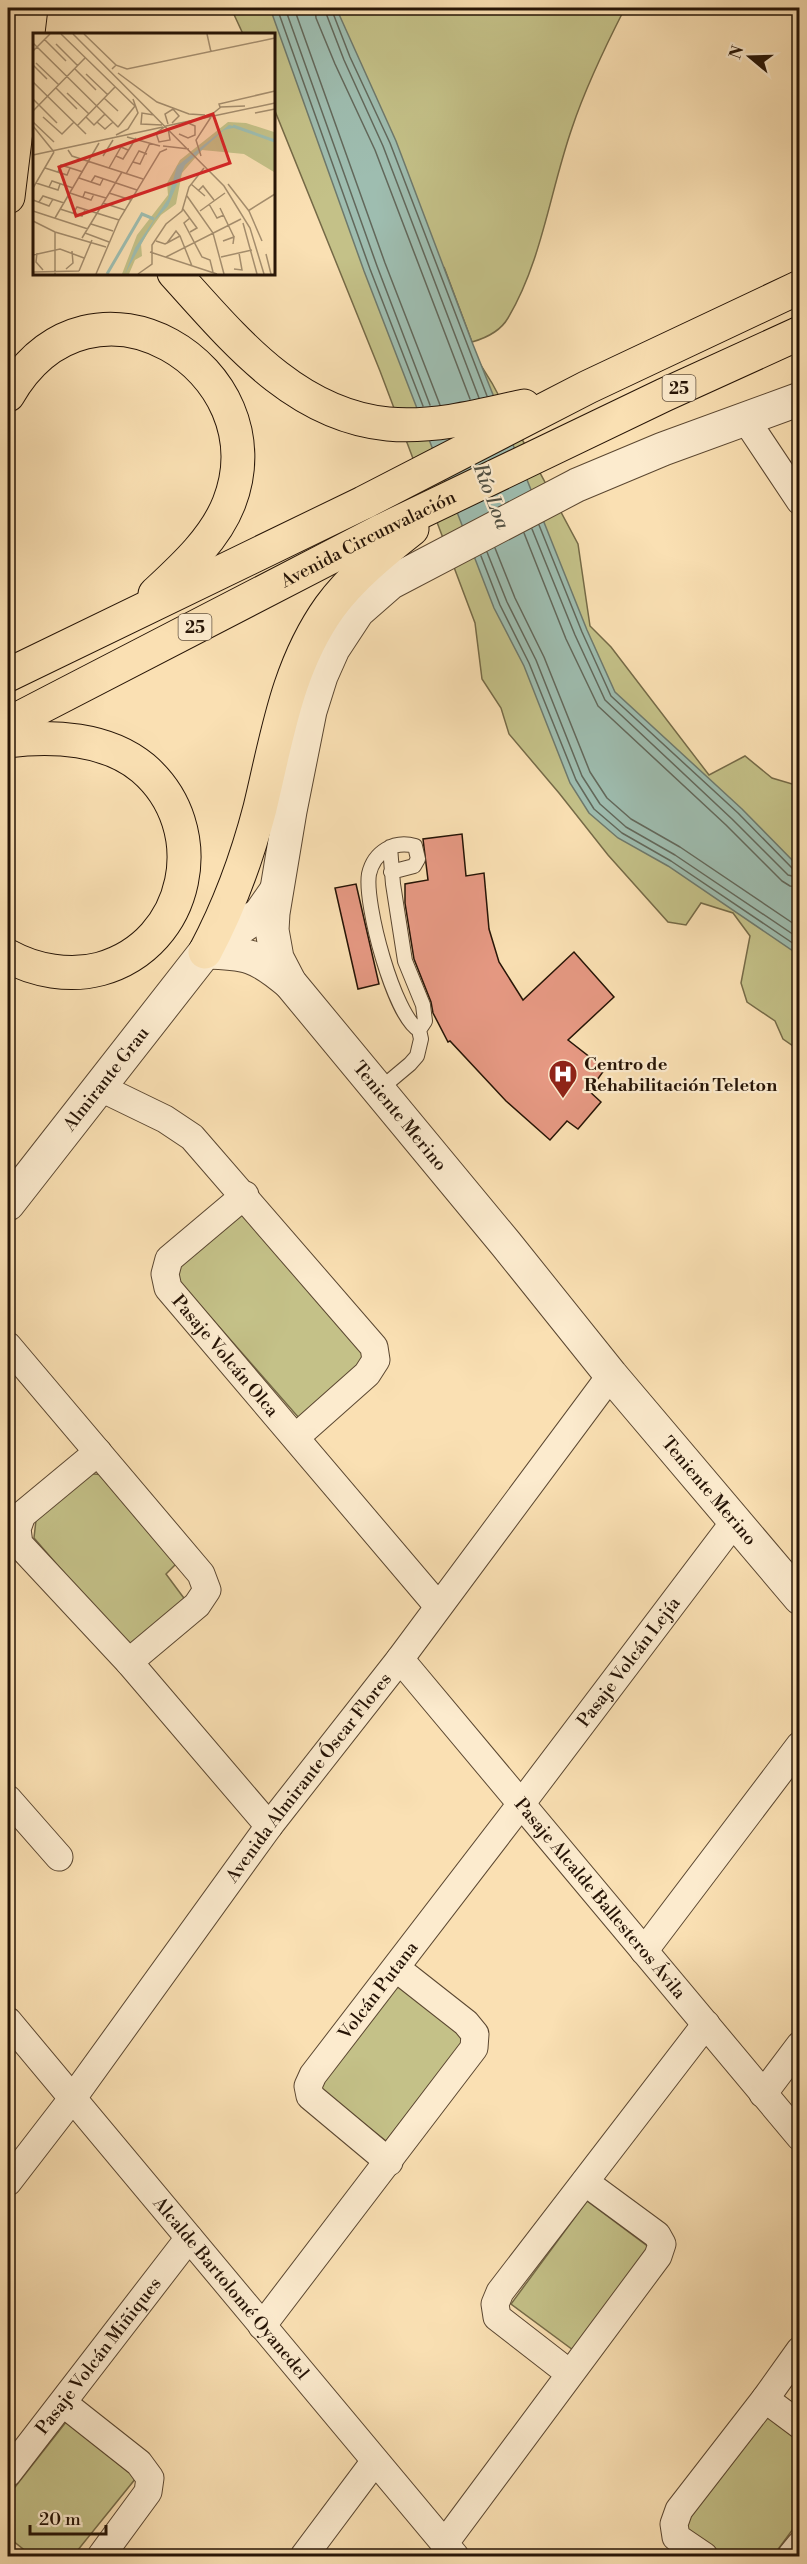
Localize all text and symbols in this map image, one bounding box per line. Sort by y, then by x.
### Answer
north arrow [720,27,780,87]
inset map [33,33,274,274]
text: N [725,43,748,62]
road number: 25 [662,375,696,401]
water label: Río Loa [466,459,515,534]
street label: Avenida Circunvalación [276,486,460,593]
road number: 25 [178,614,212,640]
street label: Almirante Grau [58,1022,155,1137]
place label: Centro de Rehabilitación Teleton [584,1053,777,1097]
street label: Teniente Merino [348,1057,452,1176]
hospital icon: Centro de Rehabilitación Teleton [547,1058,579,1100]
street label: Pasaje Volcán Olca [167,1290,284,1423]
street label: Teniente Merino [656,1432,761,1550]
street label: Pasaje Volcán Lejía [572,1592,686,1732]
street label: Avenida Almirante Óscar Flores [220,1668,397,1888]
street label: Pasaje Alcalde Ballesteros Ávila [509,1793,691,2005]
street label: Volcán Putana [333,1936,424,2045]
street label: Alcalde Bartolomé Oyanedel [147,2192,314,2385]
street label: Pasaje Volcán Miñiques [31,2273,167,2439]
scale bar [30,2498,106,2536]
text: 20 m [39,2508,81,2531]

